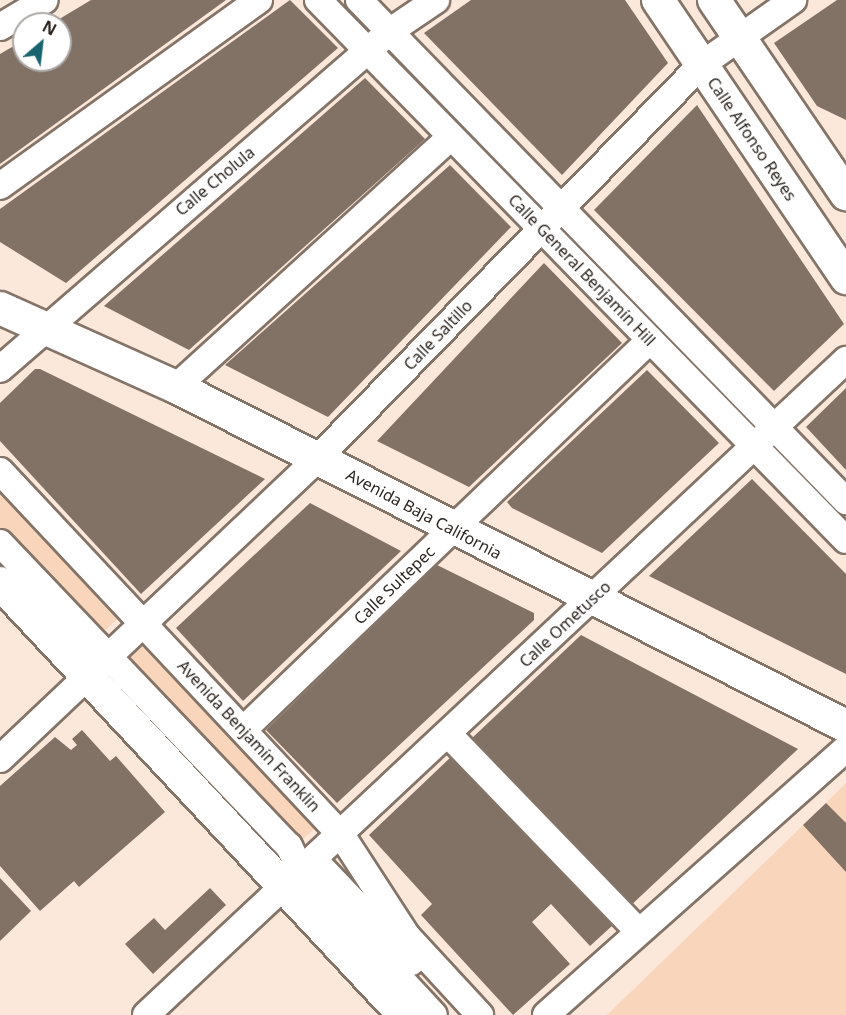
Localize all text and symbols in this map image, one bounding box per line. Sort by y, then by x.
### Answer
north arrow [12,12,72,72]
text: N [39,15,60,41]
street label: Calle Alfonso Reyes [704,74,800,204]
street label: Calle Cholula [172,142,258,220]
street label: Calle General Benjamín Hill [504,190,660,350]
street label: Calle Saltillo [400,296,476,374]
street label: Avenida Baja California [343,465,505,563]
street label: Calle Sultepec [350,542,438,628]
street label: Calle Ometusco [515,577,615,671]
street label: Avenida Benjamín Franklin [174,656,324,816]

